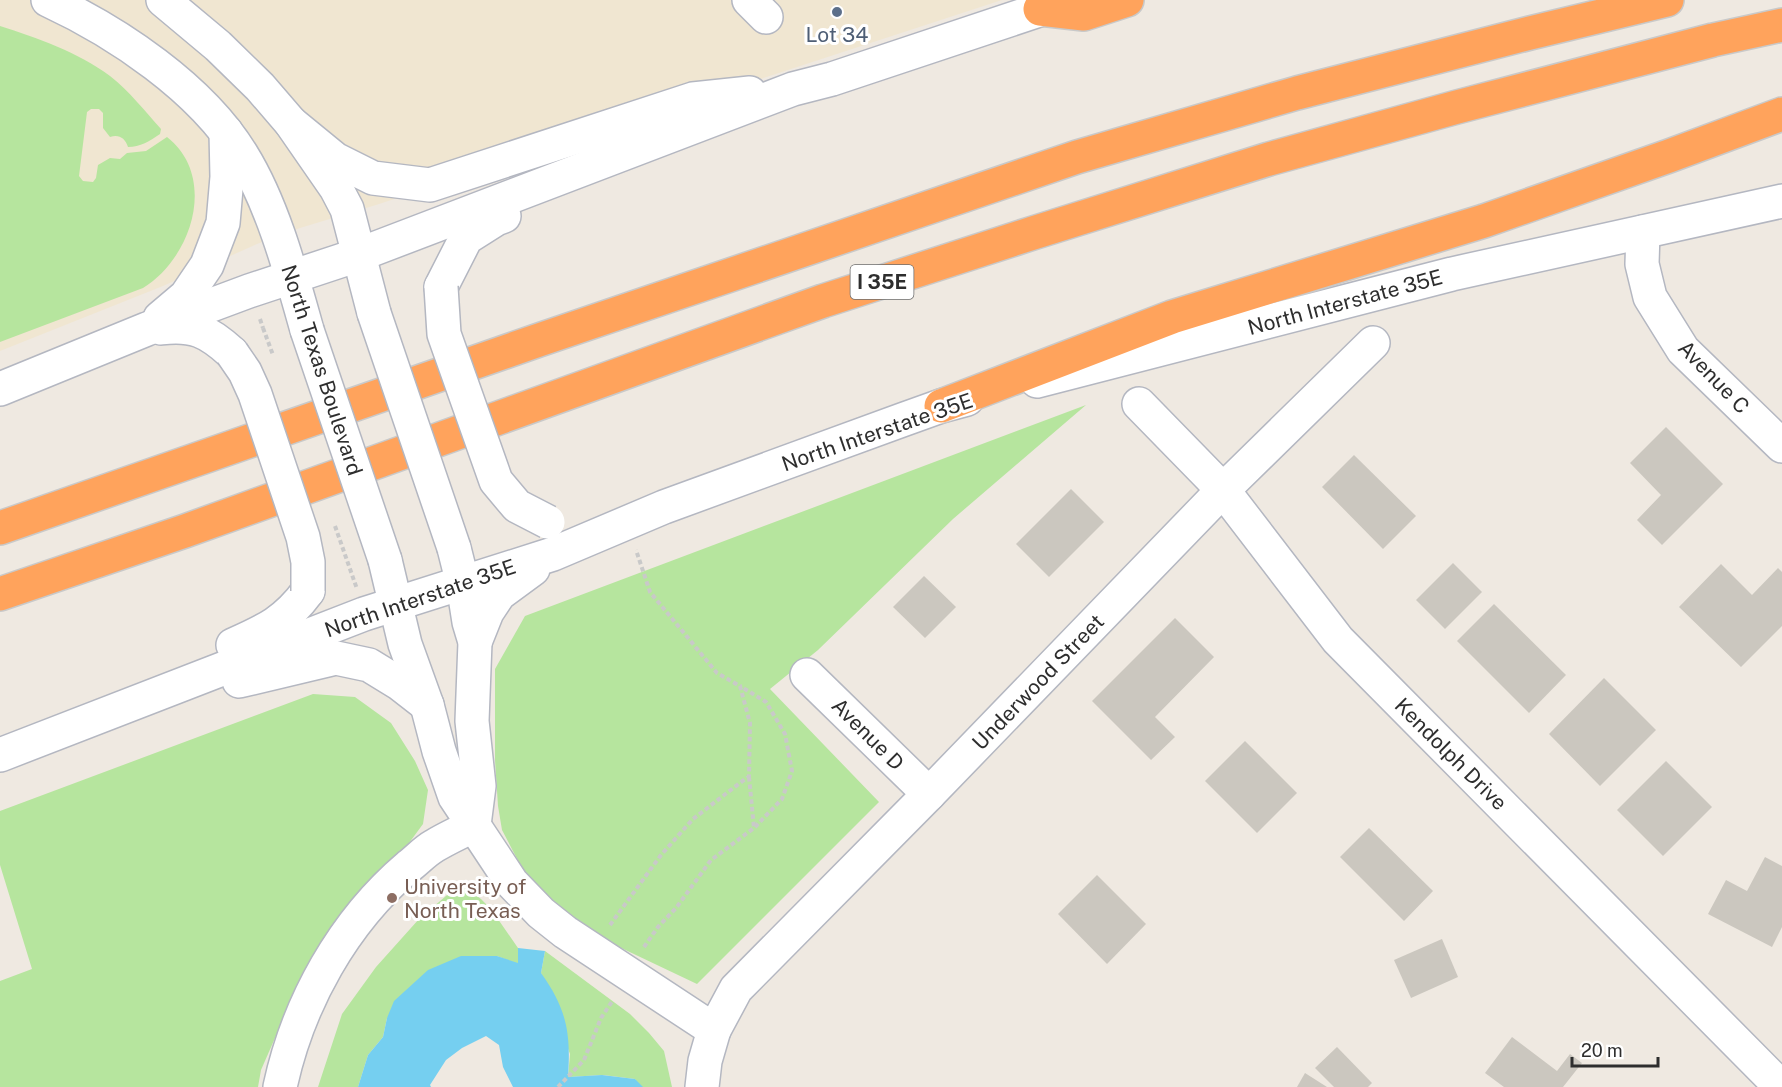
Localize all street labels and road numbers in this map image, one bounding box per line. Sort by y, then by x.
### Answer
street label: North Texas Boulevard [276,262,368,478]
street label: North Interstate 35E [1245,264,1445,340]
road number: I 35E [850,265,914,299]
street label: Avenue C [1673,335,1755,419]
street label: North Interstate 35E [778,388,976,476]
street label: North Interstate 35E [321,554,519,642]
street label: Underwood Street [967,609,1109,755]
street label: Avenue D [827,693,909,775]
street label: Kendolph Drive [1390,693,1512,815]

